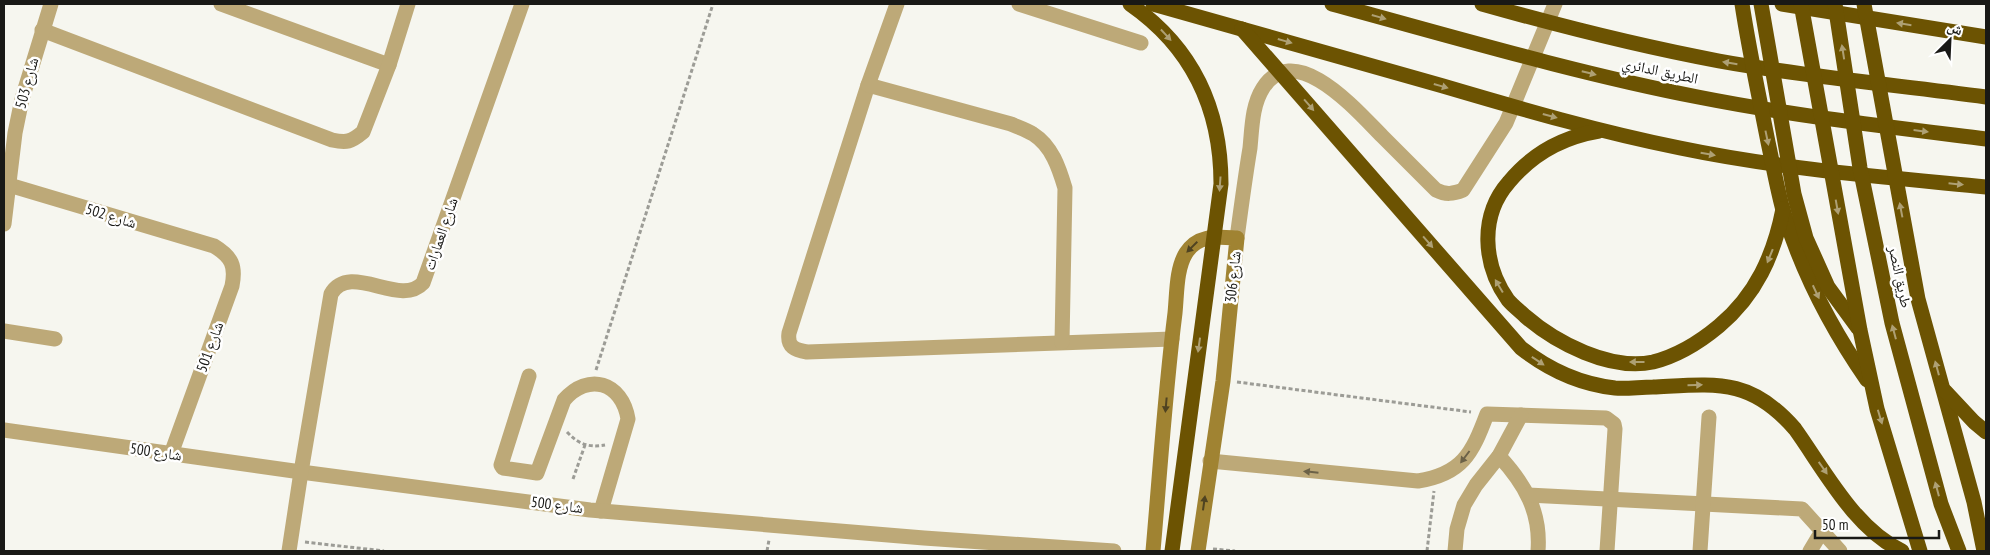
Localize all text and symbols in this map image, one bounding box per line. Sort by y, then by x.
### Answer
one-way arrow [1372,13,1387,21]
north arrow [1925,15,1975,65]
text: ش [1945,17,1966,39]
one-way arrow [1895,19,1911,27]
one-way arrow [1161,29,1172,42]
one-way arrow [1277,37,1292,45]
one-way arrow [1838,44,1846,60]
street label: الطريق الدائري [1620,53,1700,91]
street label: شارع 503 [11,55,43,111]
one-way arrow [1721,58,1737,66]
one-way arrow [1581,69,1596,77]
one-way arrow [1433,82,1448,90]
one-way arrow [1303,99,1315,111]
one-way arrow [1543,113,1558,121]
one-way arrow [1913,127,1929,135]
one-way arrow [1764,130,1772,146]
one-way arrow [1701,150,1717,158]
one-way arrow [1216,176,1224,192]
one-way arrow [1949,180,1965,188]
street label: شارع العمارات [419,195,463,273]
street label: شارع 502 [83,199,139,233]
one-way arrow [1834,199,1842,215]
one-way arrow [1896,202,1904,218]
one-way arrow [1423,235,1434,248]
one-way arrow [1186,241,1198,253]
street label: طريق النصر [1883,243,1916,310]
one-way arrow [1766,249,1774,263]
street label: شارع 306 [1220,250,1246,304]
one-way arrow [1495,279,1504,292]
one-way arrow [1812,285,1820,299]
street label: شارع 501 [192,319,228,375]
one-way arrow [1890,325,1898,340]
one-way arrow [1195,337,1203,353]
one-way arrow [1532,356,1545,365]
one-way arrow [1628,358,1644,366]
one-way arrow [1933,361,1941,376]
one-way arrow [1687,381,1703,389]
one-way arrow [1161,398,1169,414]
one-way arrow [1876,410,1884,425]
street label: شارع 500 [129,438,183,466]
one-way arrow [1459,450,1470,463]
one-way arrow [1818,461,1828,475]
one-way arrow [1303,467,1319,475]
one-way arrow [1932,481,1940,496]
street label: شارع 500 [530,492,584,518]
one-way arrow [1200,495,1208,511]
scale bar [1815,508,1939,540]
text: 50 m [1822,515,1848,534]

